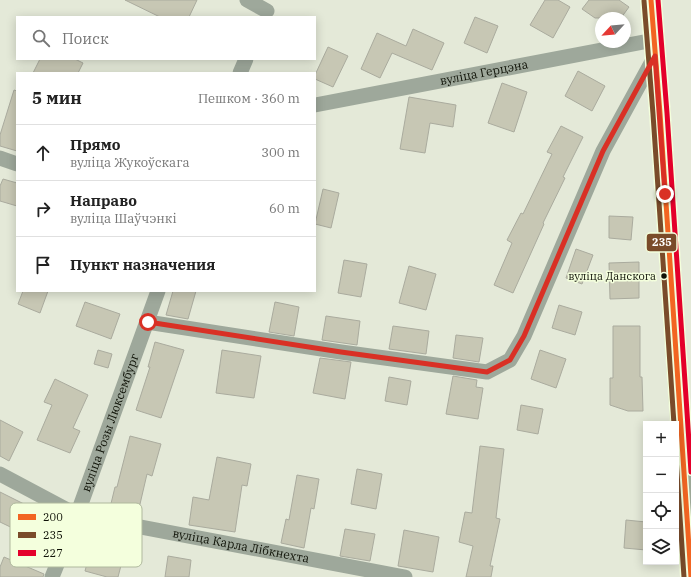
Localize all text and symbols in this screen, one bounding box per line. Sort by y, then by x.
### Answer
north arrow [595,12,631,48]
search box [16,16,316,60]
icon: search [30,27,52,49]
text: Поиск [62,29,109,48]
street label: вуліца Герцэна [438,56,530,88]
text: 5 мин [32,87,82,109]
text: Пешком · 360 m [198,90,300,107]
text: Прямо [70,135,121,154]
icon: ahead [32,142,54,164]
text: 300 m [261,144,300,161]
text: вуліца Жукоўскага [70,154,190,171]
route end [656,185,674,203]
text: Направо [70,191,137,210]
icon: right [32,198,54,220]
text: 60 m [269,200,300,217]
text: вуліца Шаўчэнкі [70,210,176,227]
line badge: 235 [646,233,677,252]
text: 235 [652,235,672,249]
icon: arrive [32,254,54,276]
text: Пункт назначения [70,255,216,274]
place label: вуліца Данскога [568,269,656,283]
marker: вуліца Данскога [659,271,669,281]
route start [139,313,157,331]
street label: вуліца Розы Люксембург [78,351,142,494]
map controls [643,421,679,565]
button: + [643,421,679,457]
button: − [643,457,679,493]
button: locate [643,493,679,529]
legend [10,503,142,567]
text: 200 [43,510,63,524]
street label: вуліца Карла Лібкнехта [171,525,311,566]
text: 235 [43,528,63,542]
button: layers [643,529,679,565]
text: 227 [43,546,63,560]

